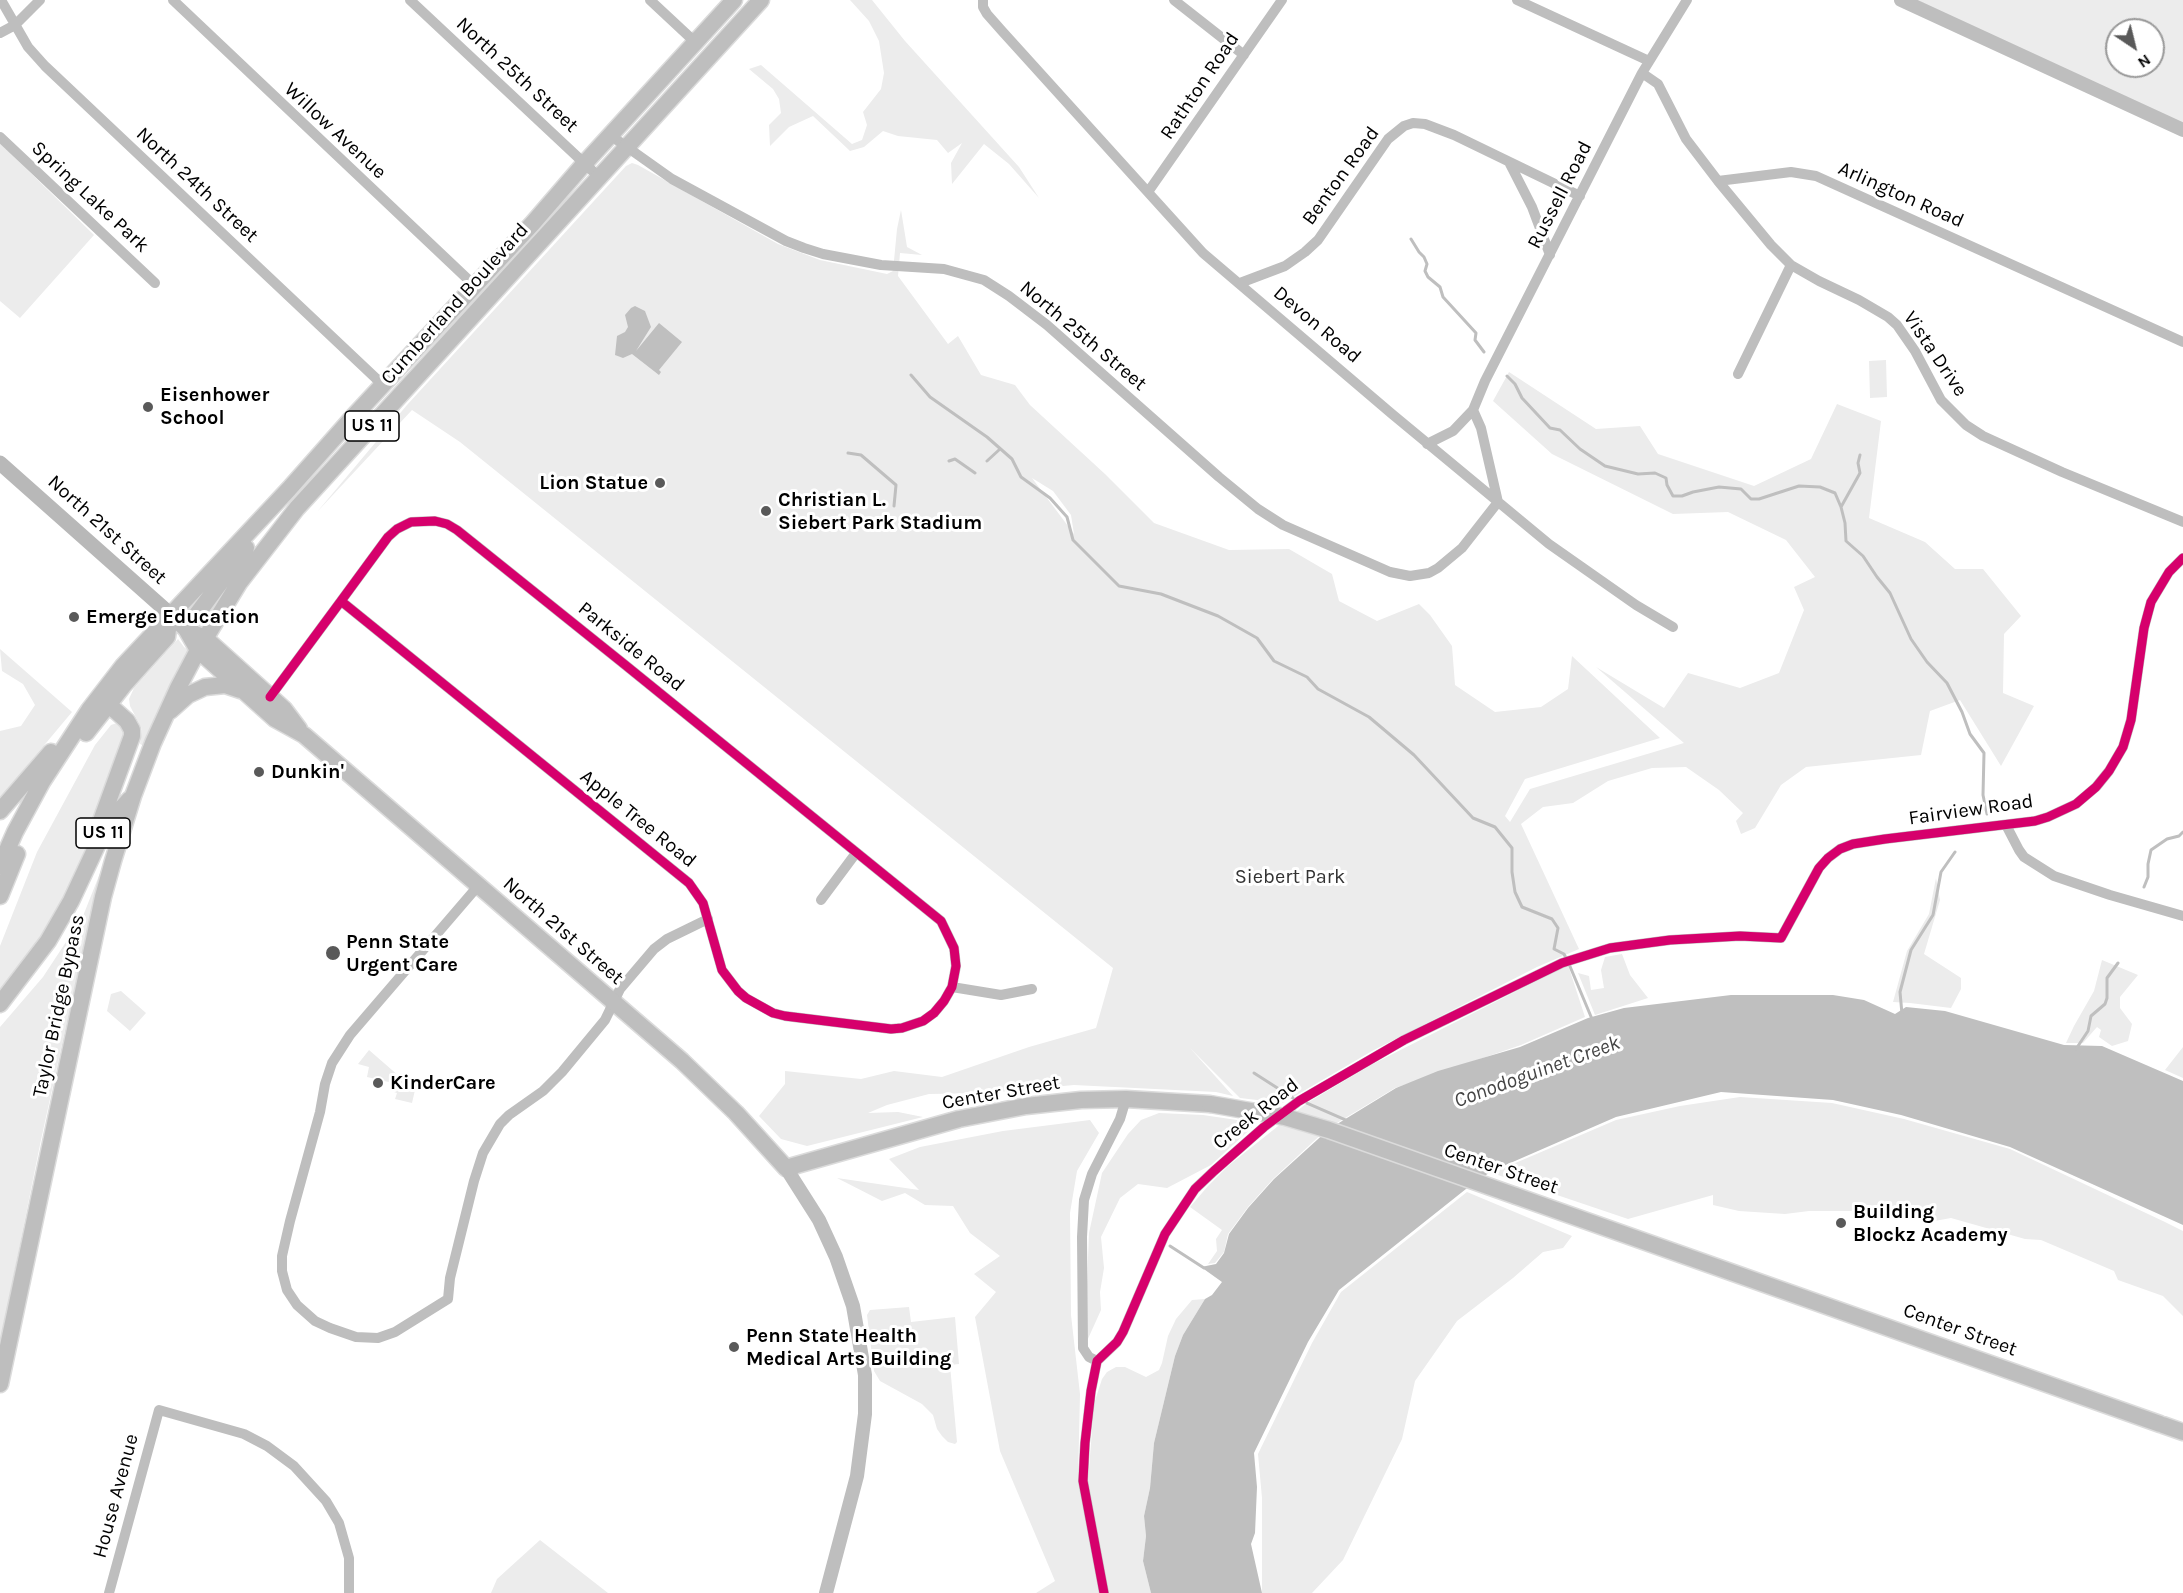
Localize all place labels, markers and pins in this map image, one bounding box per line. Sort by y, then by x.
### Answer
place label: Eisenhower School [160,383,269,430]
marker: Eisenhower School [141,400,155,414]
place label: Lion Statue [539,471,648,495]
marker: Lion Statue [653,476,667,490]
place label: Christian L. Siebert Park Stadium [778,488,982,535]
marker: Christian L. Siebert Park Stadium [759,504,773,518]
place label: Emerge Education [86,605,259,629]
marker: Emerge Education [67,610,81,624]
place label: Dunkin' [271,760,344,784]
marker: Dunkin' [252,765,266,779]
place label: Penn State Urgent Care [346,930,458,977]
marker: Penn State Urgent Care [324,944,342,962]
place label: KinderCare [390,1071,496,1095]
marker: KinderCare [371,1076,385,1090]
place label: Building Blockz Academy [1853,1200,2007,1247]
marker: Building Blockz Academy [1834,1216,1848,1230]
place label: Penn State Health Medical Arts Building [746,1324,951,1371]
marker: Penn State Health Medical Arts Building [727,1340,741,1354]

